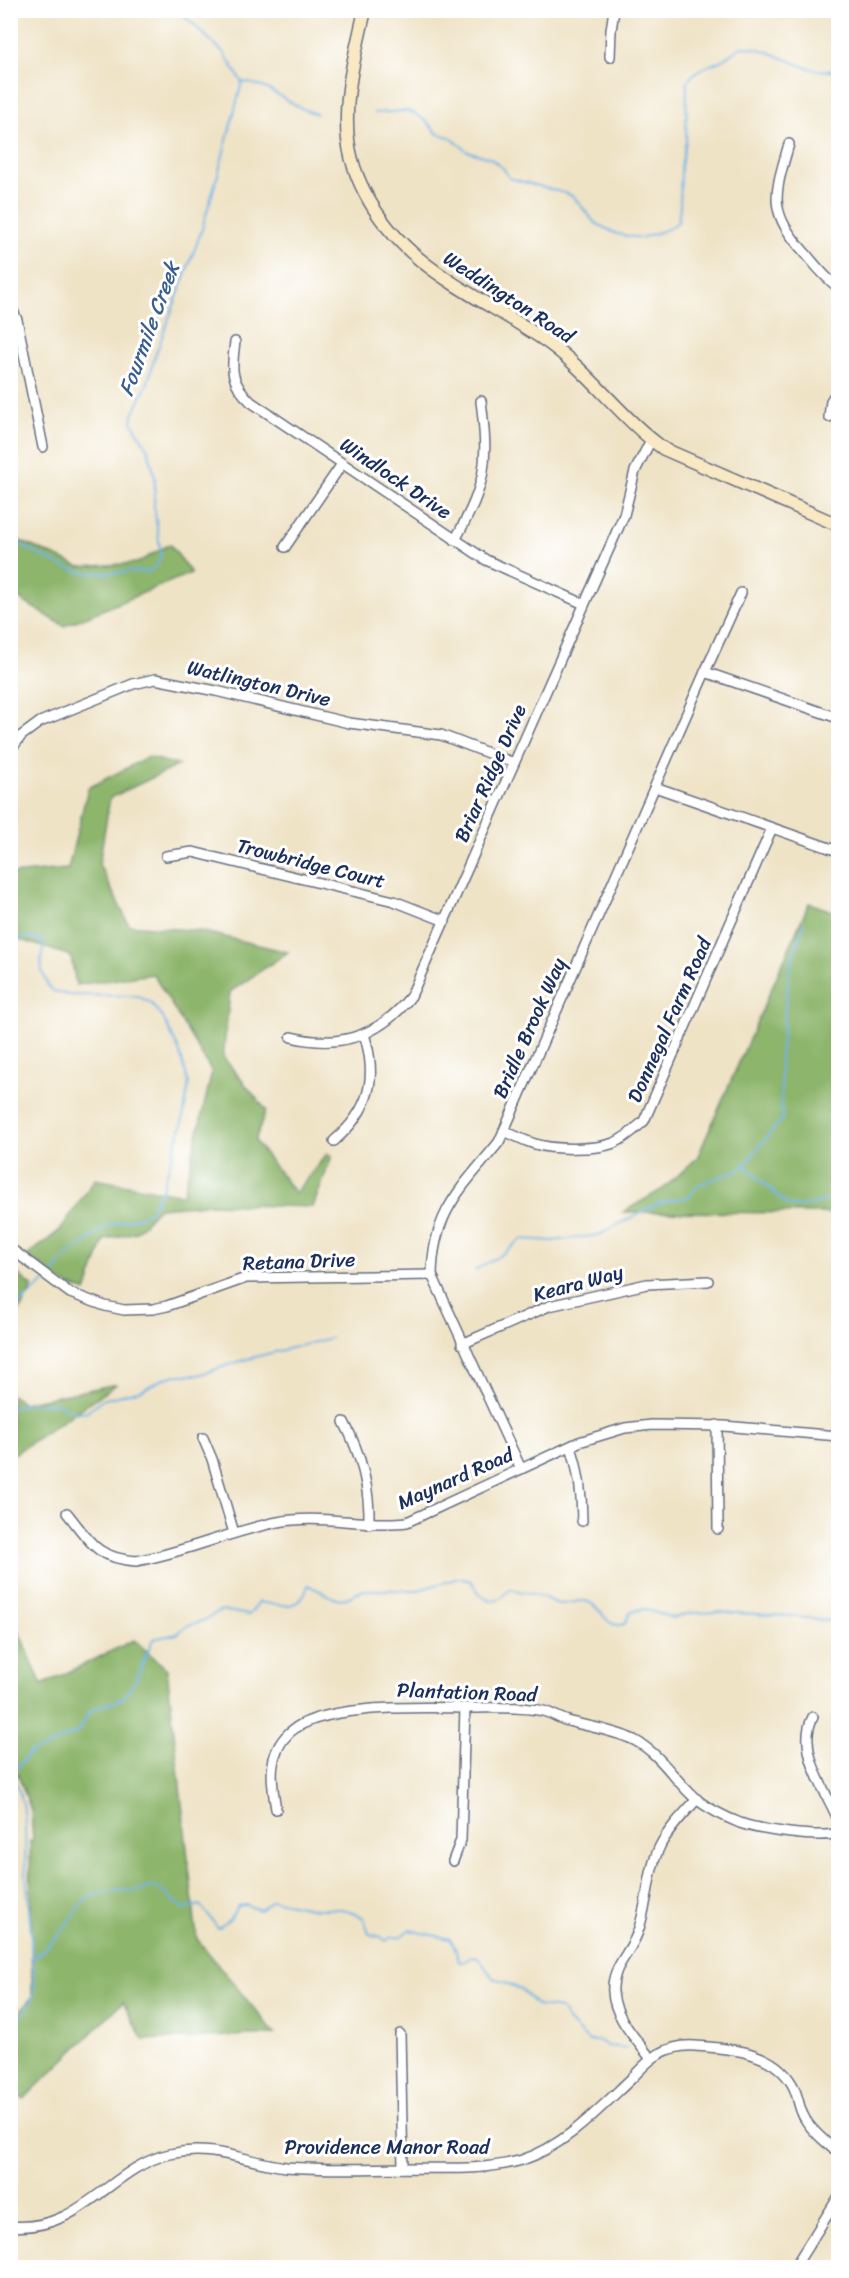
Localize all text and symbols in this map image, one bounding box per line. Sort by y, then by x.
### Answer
street label: Weddington Road [436,242,583,354]
water label: Fourmile Creek [107,254,192,401]
street label: Windlock Drive [332,428,459,529]
street label: Watlington Drive [184,650,334,717]
street label: Briar Ridge Drive [444,698,537,848]
street label: Trowbridge Court [233,828,389,899]
street label: Donnegal Farm Road [617,931,722,1108]
street label: Bridle Brook Way [483,952,576,1104]
street label: Retana Drive [242,1242,356,1281]
street label: Keara Way [529,1255,628,1312]
street label: Maynard Road [391,1437,520,1520]
street label: Plantation Road [396,1673,539,1712]
street label: Providence Manor Road [284,2130,491,2165]

